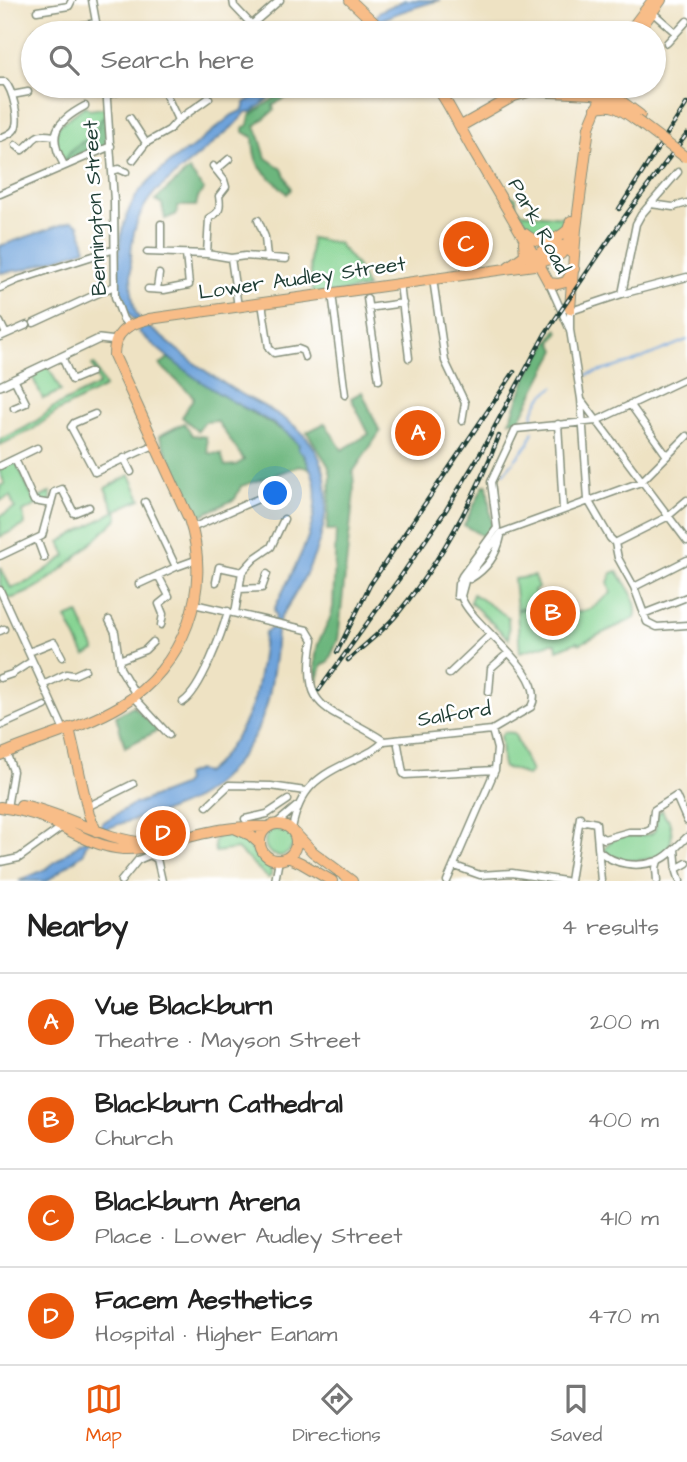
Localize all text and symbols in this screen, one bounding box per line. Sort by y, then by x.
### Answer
search box [21,21,666,98]
icon: search [45,41,83,79]
text: Search here [101,42,254,78]
street label: Bennington Street [76,119,116,297]
street label: Park Road [501,173,577,279]
pin: C [443,218,489,270]
street label: Lower Audley Street [197,249,408,309]
pin: A [395,407,441,459]
your location [258,476,292,510]
pin: B [530,587,576,639]
street label: Salford [415,694,493,734]
pin: D [140,807,186,859]
text: Nearby [28,906,128,948]
text: 4 results [561,911,659,943]
text: Vue Blackburn [95,988,272,1024]
text: A [44,1006,58,1038]
text: 200 m [590,1006,659,1038]
text: Theatre · Mayson Street [95,1024,360,1056]
text: Blackburn Cathedral [95,1086,343,1122]
text: B [43,1104,59,1136]
text: 400 m [587,1104,659,1136]
text: Church [95,1122,173,1154]
text: Blackburn Arena [95,1184,300,1220]
text: C [43,1202,59,1234]
text: 410 m [599,1202,659,1234]
text: Place · Lower Audley Street [95,1220,403,1252]
text: Facem Aesthetics [95,1282,313,1318]
text: D [44,1300,58,1332]
text: 470 m [588,1300,659,1332]
text: Hospital · Higher Eanam [95,1318,337,1350]
tab: Map [85,1380,123,1449]
tab: Directions [292,1380,381,1449]
tab: Saved [550,1380,602,1449]

